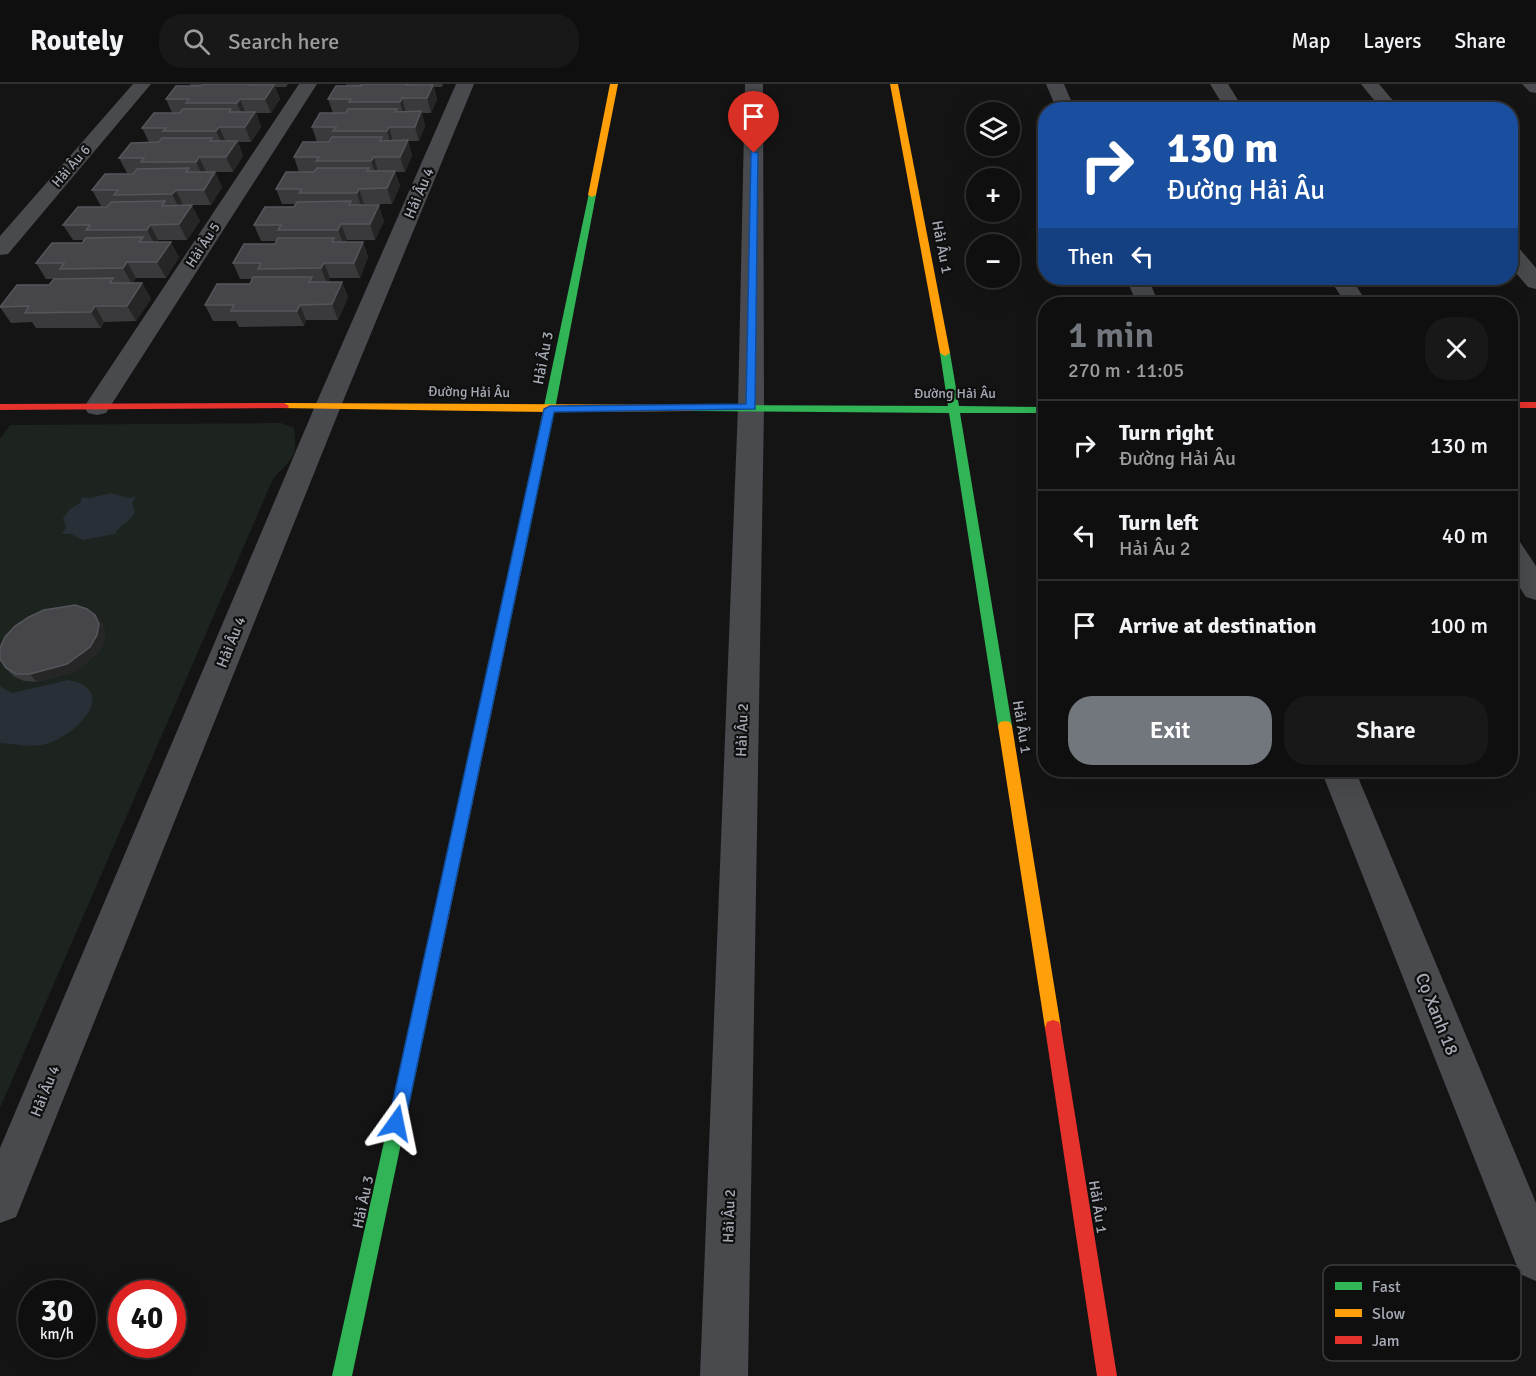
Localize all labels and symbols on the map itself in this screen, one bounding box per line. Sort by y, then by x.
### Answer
pin [728,91,779,153]
street label: Hải Âu 6 [48,141,94,191]
street label: Hải Âu 4 [400,165,438,221]
street label: Hải Âu 5 [182,219,224,271]
street label: Hải Âu 1 [928,219,956,275]
street label: Hải Âu 3 [529,330,557,386]
street label: Đường Hải Âu [428,383,510,401]
street label: Đường Hải Âu [914,385,996,402]
street label: Hải Âu 4 [213,614,249,670]
street label: Hải Âu 1 [1009,699,1035,755]
street label: Hải Âu 2 [732,703,752,757]
street label: Cọ Xanh 18 [1411,970,1463,1058]
street label: Hải Âu 4 [27,1063,63,1119]
position arrow [364,1091,428,1155]
street label: Hải Âu 3 [349,1174,377,1230]
street label: Hải Âu 1 [1085,1179,1111,1235]
street label: Hải Âu 2 [719,1189,739,1243]
legend [1323,1265,1521,1361]
text: Fast [1372,1277,1401,1297]
speed limit sign: 40 [108,1280,186,1358]
text: Slow [1372,1304,1406,1324]
text: Jam [1372,1331,1400,1351]

